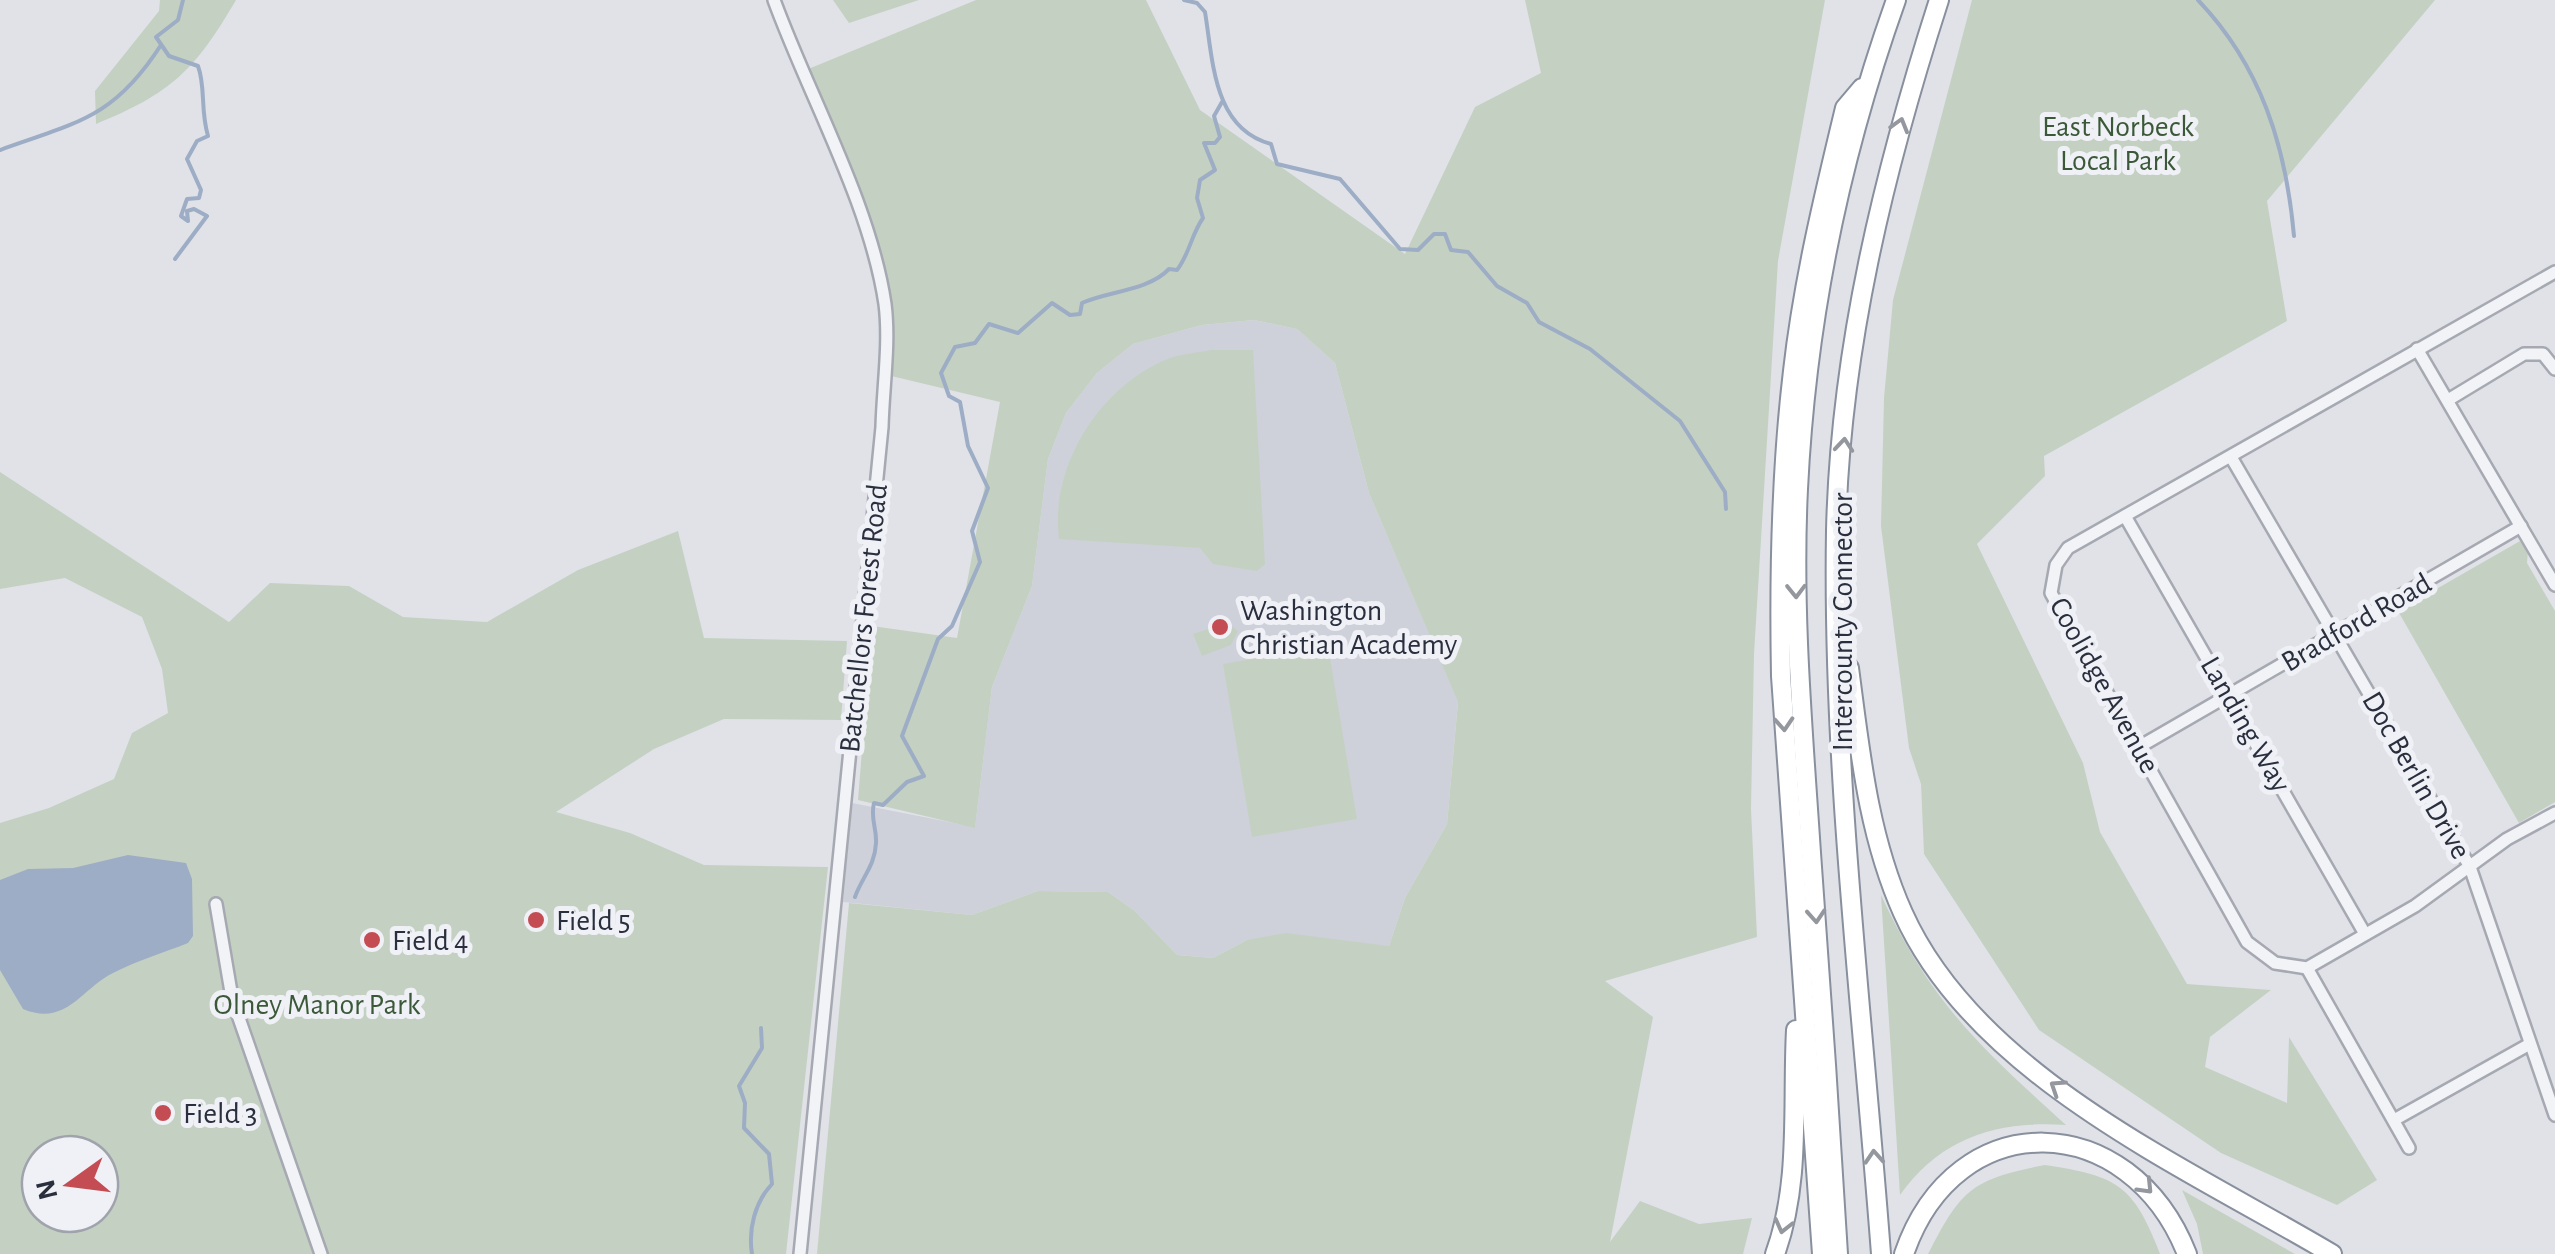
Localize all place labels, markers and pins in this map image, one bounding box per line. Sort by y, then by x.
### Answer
place label: Washington Christian Academy [1240,596,1457,660]
marker: Washington Christian Academy [1209,616,1231,638]
place label: Field 5 [556,906,631,936]
marker: Field 5 [525,909,547,931]
place label: Field 4 [392,926,468,956]
marker: Field 4 [361,929,383,951]
place label: Field 3 [183,1099,257,1129]
marker: Field 3 [152,1102,174,1124]

